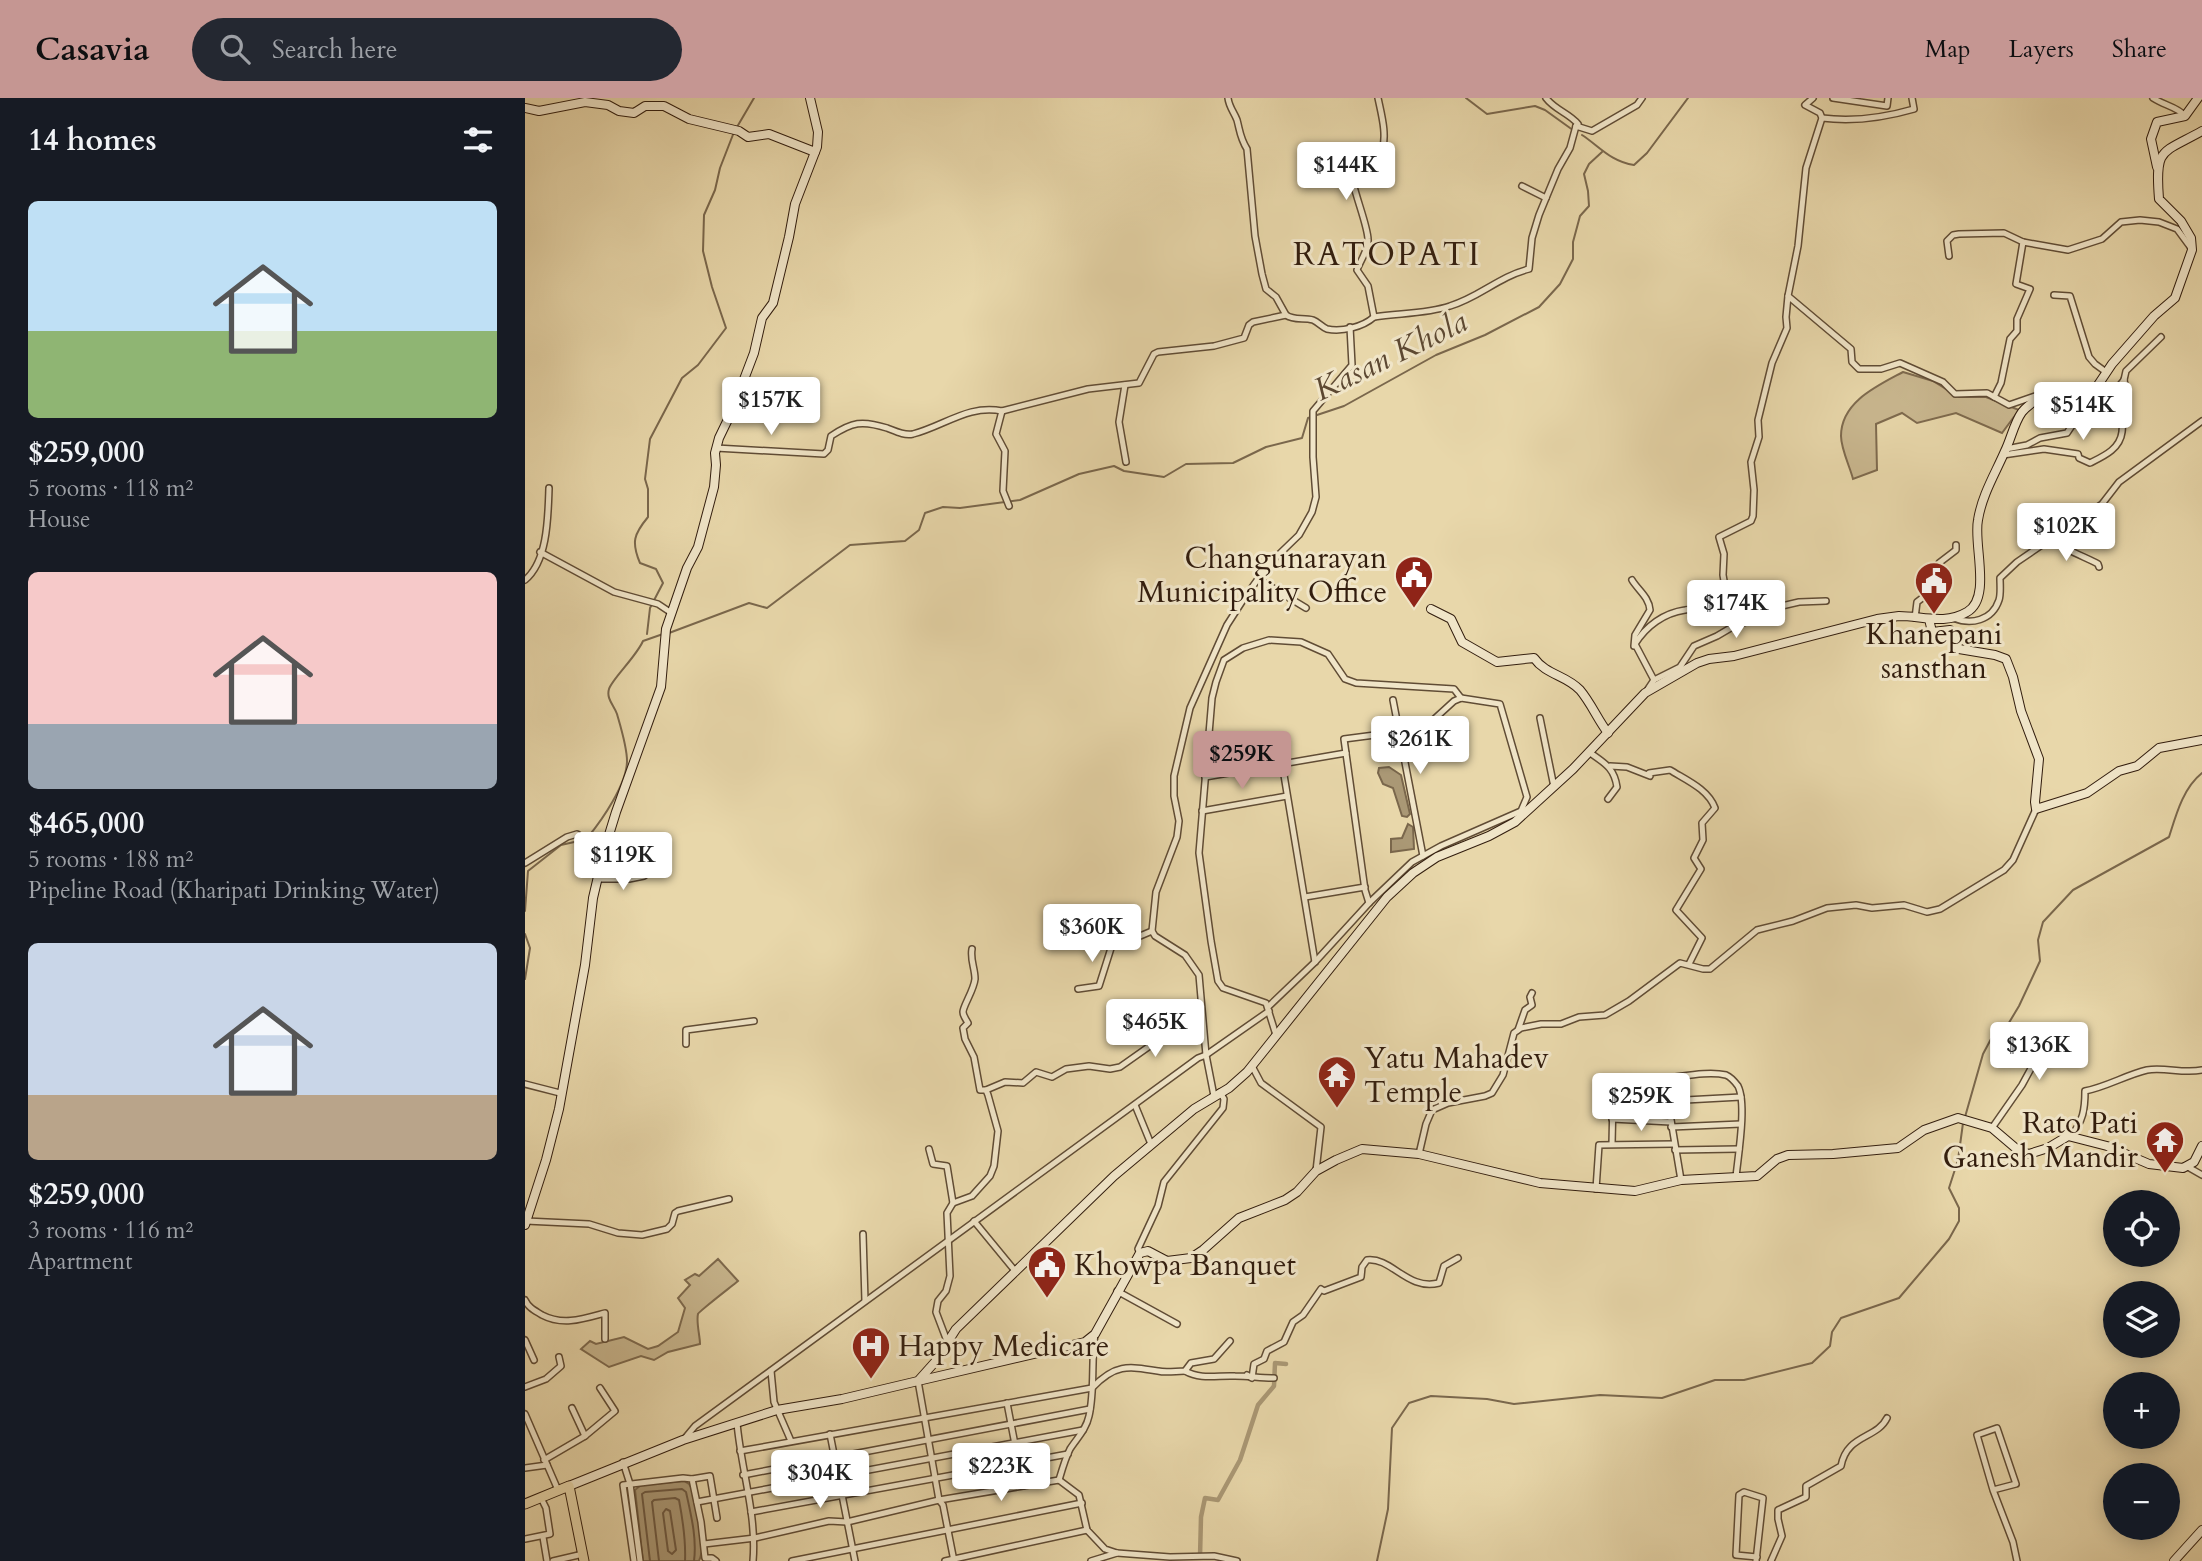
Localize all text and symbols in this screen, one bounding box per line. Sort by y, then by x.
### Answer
search box [192,18,682,81]
text: Casavia [35,27,150,72]
icon: search [216,30,254,68]
text: Search here [272,32,398,67]
text: Map [1925,33,1971,66]
text: Layers [2009,33,2074,66]
text: Share [2112,33,2167,66]
text: 14 homes [28,120,157,161]
icon: filters [459,121,497,159]
pin: $144K [1297,142,1395,202]
text: $144K [1313,149,1379,180]
district label: RATOPATI [1293,233,1481,277]
icon: home [200,246,326,372]
water label: Kasan Khola [1306,300,1475,412]
pin: $157K [722,378,820,437]
pin: $514K [2034,382,2132,442]
text: $157K [738,384,804,415]
text: $514K [2050,389,2116,420]
text: $259,000 [28,432,144,473]
text: 5 rooms · 118 m² [28,473,193,504]
text: House [28,504,90,535]
pin: $102K [2017,504,2115,563]
text: $102K [2033,510,2099,541]
place label: Changunarayan Municipality Office [1137,538,1387,613]
public building icon: Changunarayan Municipality Office [1393,554,1435,609]
public building icon: Khanepani sansthan [1913,560,1955,615]
pin: $174K [1687,580,1785,640]
text: $174K [1703,587,1769,618]
place label: Khanepani sansthan [1866,614,2002,689]
icon: home [200,617,326,743]
pin: $261K [1371,716,1469,776]
text: $261K [1387,723,1453,754]
pin: $259K [1193,732,1291,791]
text: $259K [1209,738,1275,769]
text: $465,000 [28,803,144,844]
pin: $119K [574,832,672,892]
text: $119K [590,839,656,870]
text: 5 rooms · 188 m² [28,844,193,875]
text: Pipeline Road (Kharipati Drinking Water) [28,875,440,906]
pin: $360K [1043,904,1141,964]
text: $360K [1059,911,1125,942]
icon: home [200,988,326,1114]
pin: $465K [1106,1000,1204,1059]
text: $465K [1122,1006,1188,1037]
pin: $136K [1990,1023,2088,1082]
text: $136K [2006,1029,2072,1060]
place label: Yatu Mahadev Temple [1364,1038,1550,1113]
temple icon: Yatu Mahadev Temple [1316,1054,1358,1109]
pin: $259K [1592,1074,1690,1133]
text: $259K [1608,1080,1674,1111]
place label: Rato Pati Ganesh Mandir [1942,1103,2138,1178]
temple icon: Rato Pati Ganesh Mandir [2144,1119,2186,1174]
text: $259,000 [28,1174,144,1215]
map controls [2103,1190,2180,1540]
button: locate [2103,1190,2180,1267]
text: 3 rooms · 116 m² [28,1215,193,1246]
public building icon: Khowpa Banquet [1026,1244,1068,1299]
place label: Khowpa Banquet [1074,1245,1297,1286]
text: Apartment [28,1246,132,1277]
button: layers [2103,1281,2180,1358]
hospital icon: Happy Medicare [850,1325,892,1380]
place label: Happy Medicare [898,1326,1109,1367]
button: + [2103,1372,2180,1449]
pin: $223K [952,1444,1050,1503]
pin: $304K [771,1450,869,1510]
text: $223K [968,1450,1034,1481]
text: $304K [787,1457,853,1488]
button: − [2103,1463,2180,1540]

